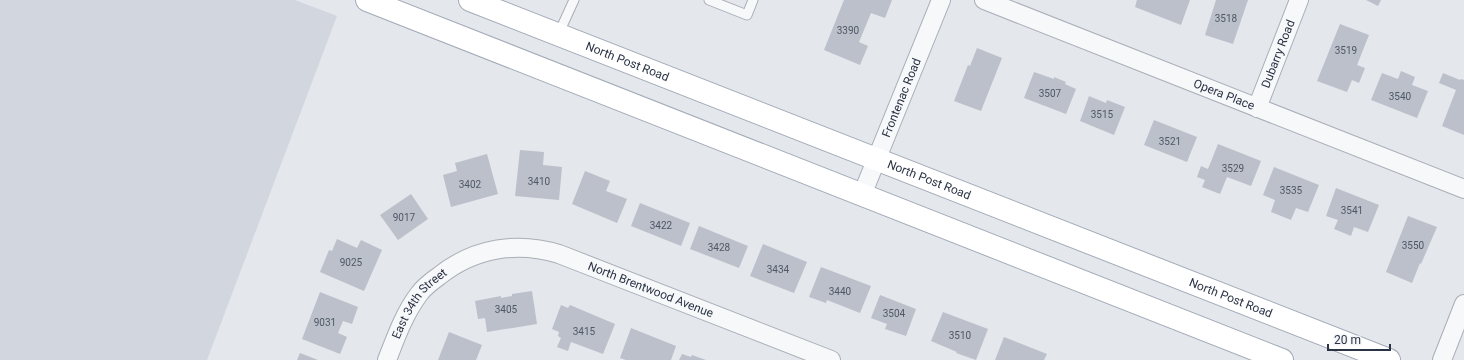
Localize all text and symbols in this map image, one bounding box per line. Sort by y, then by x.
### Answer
house number: 3518 [1215,13,1238,24]
street label: Dubarry Road [1258,18,1298,90]
house number: 3390 [837,25,860,36]
street label: North Post Road [584,39,671,84]
house number: 3519 [1335,45,1357,56]
street label: Frontenac Road [879,56,924,139]
street label: Opera Place [1192,76,1257,113]
house number: 3507 [1039,88,1062,99]
house number: 3540 [1389,91,1412,102]
house number: 3515 [1091,109,1114,120]
house number: 3521 [1159,136,1181,147]
street label: North Post Road [885,157,973,202]
house number: 3529 [1222,163,1244,174]
house number: 3410 [528,176,551,187]
house number: 3402 [459,179,482,190]
house number: 3535 [1280,185,1303,196]
house number: 3541 [1341,205,1363,216]
house number: 9017 [393,212,416,223]
house number: 3422 [650,220,673,231]
house number: 3550 [1402,240,1425,251]
house number: 3428 [708,242,731,253]
house number: 9025 [340,257,363,268]
street label: North Brentwood Avenue [586,259,715,320]
house number: 3434 [767,264,790,275]
street label: East 34th Street [389,265,450,341]
street label: North Post Road [1187,275,1274,321]
house number: 3440 [829,286,852,297]
house number: 3405 [495,304,518,315]
house number: 3504 [883,308,906,319]
house number: 9031 [314,317,336,328]
house number: 3415 [573,326,596,337]
scale bar [1328,326,1390,352]
house number: 3510 [949,330,972,341]
text: 20 m [1334,333,1361,347]

